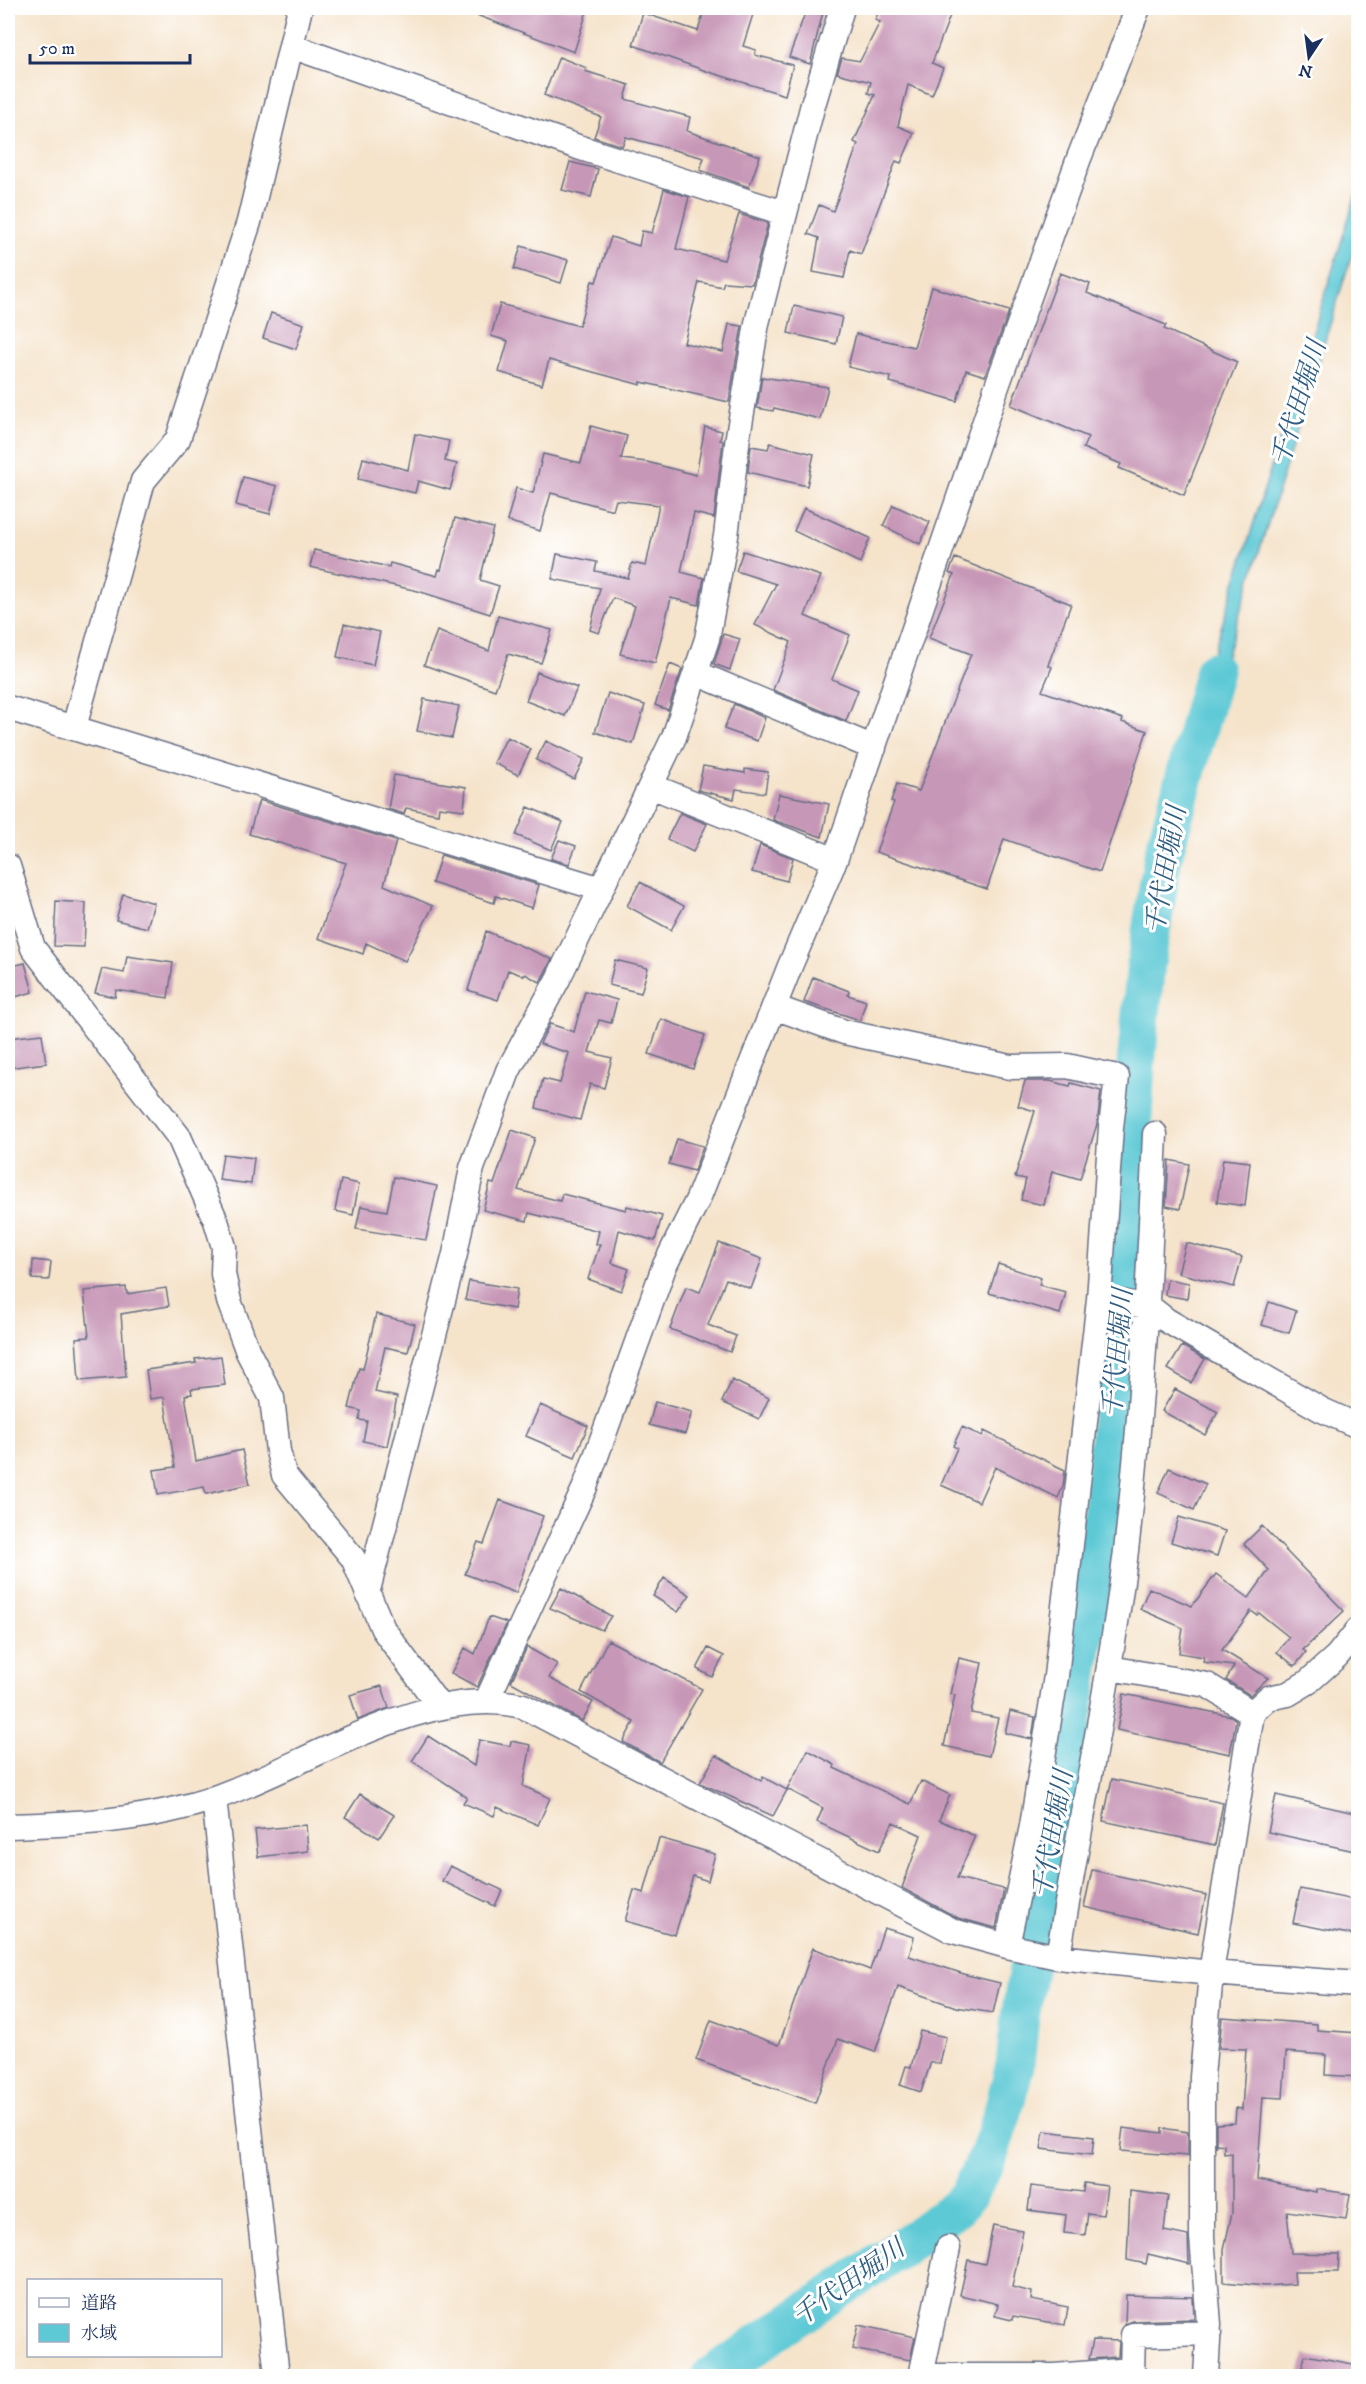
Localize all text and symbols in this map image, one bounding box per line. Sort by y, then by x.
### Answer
scale bar [30,27,190,65]
north arrow [1279,27,1339,87]
text: 50 m [39,38,75,60]
text: N [1297,59,1315,82]
water label: 千代田堀川 [1265,334,1335,470]
water label: 千代田堀川 [1139,800,1195,937]
water label: 千代田堀川 [1096,1284,1141,1419]
water label: 千代田堀川 [1026,1764,1082,1901]
water label: 千代田堀川 [786,2231,914,2334]
legend [27,2279,222,2357]
text: 道路 [81,2293,117,2315]
text: 水域 [81,2323,117,2345]

